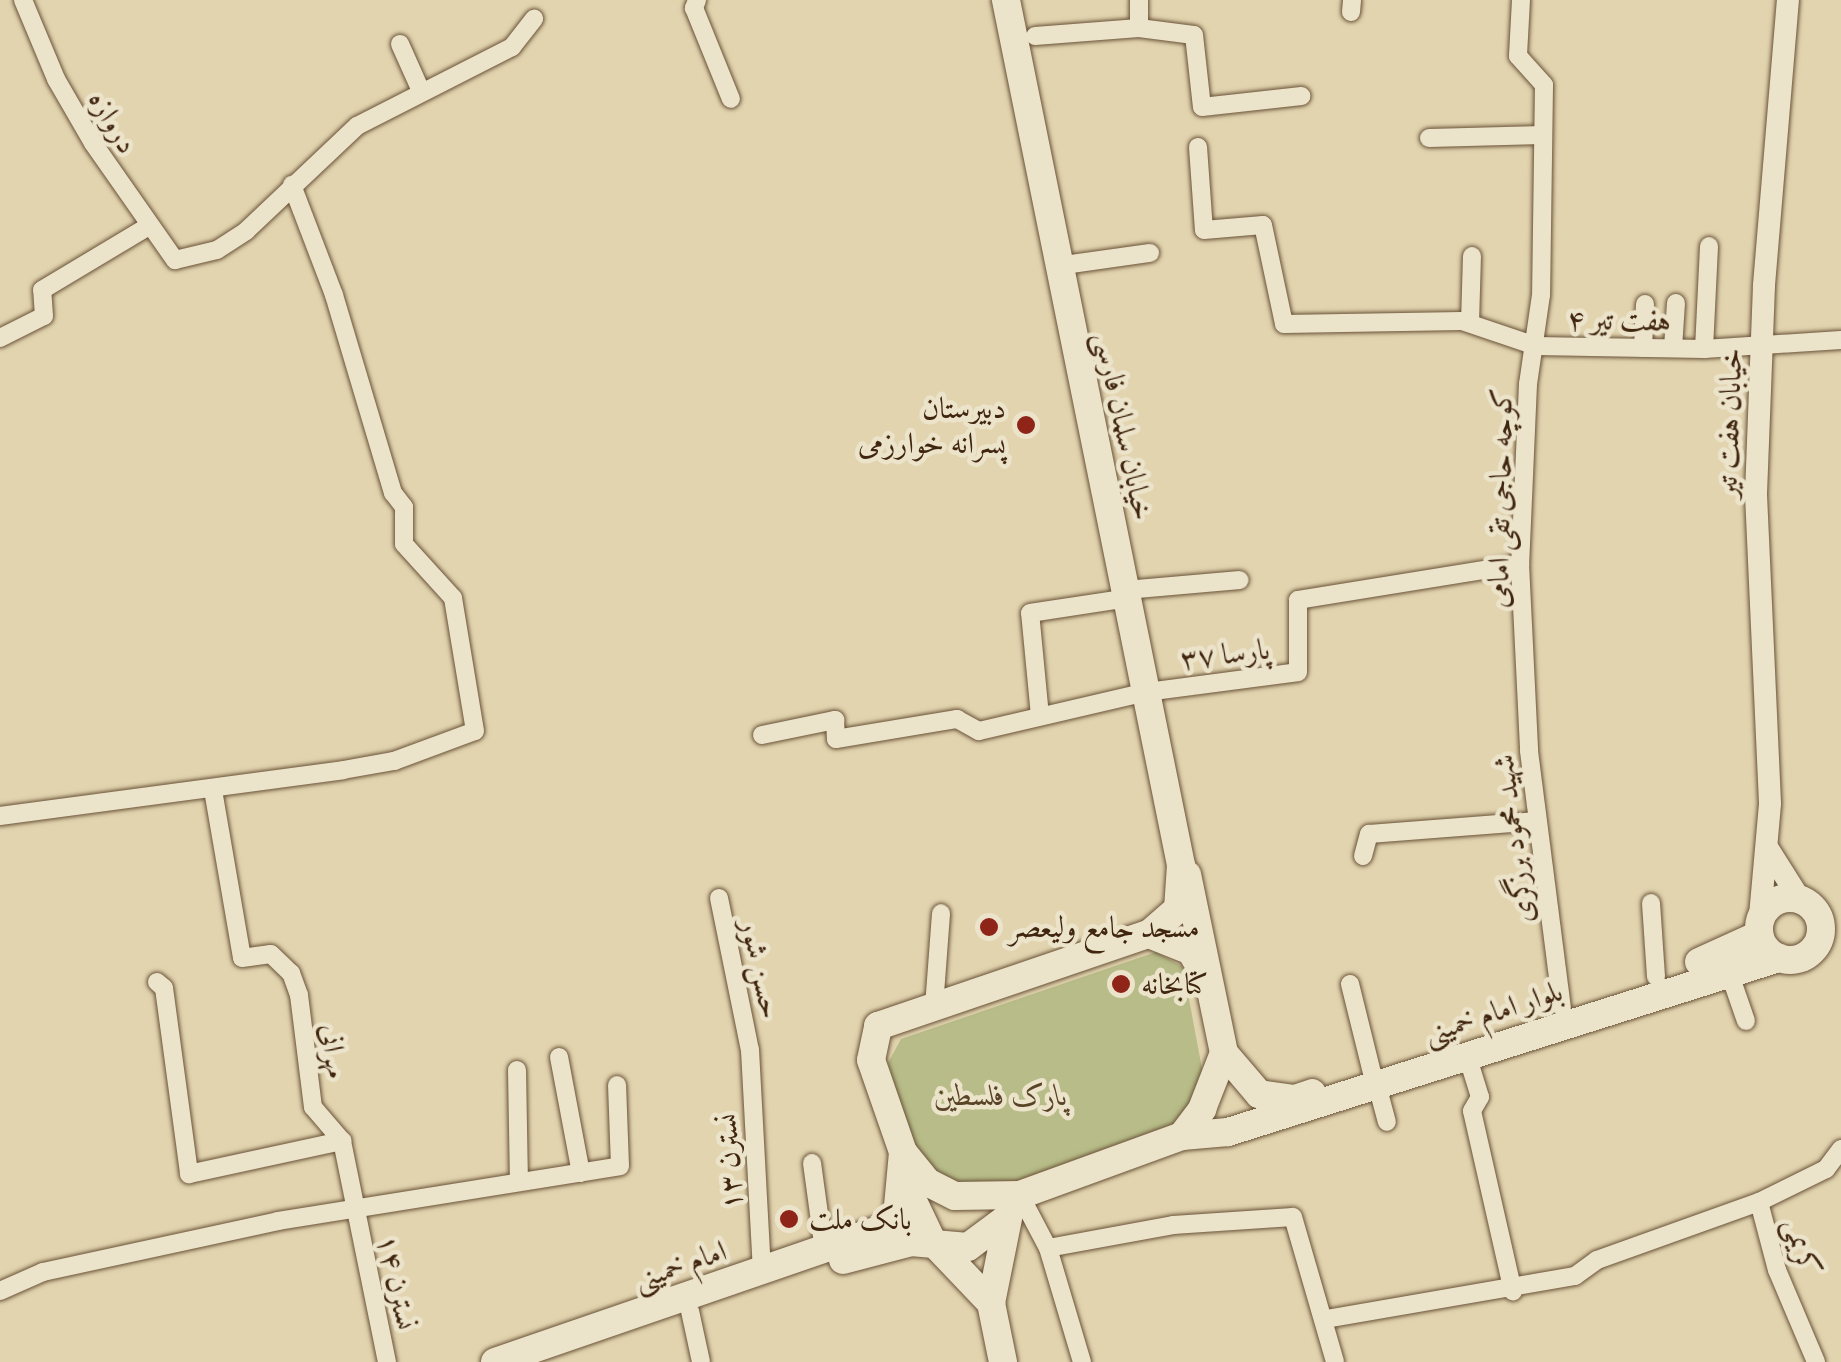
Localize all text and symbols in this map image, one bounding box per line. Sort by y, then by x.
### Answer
street label: دروازه [80,84,146,160]
street label: هفت تیر ۴ [1567,301,1671,339]
street label: خیابان سلمان فارسی [1086,329,1162,523]
street label: خیابان هفت تیر [1708,347,1750,499]
street label: کوچه حاجی تقی امامی [1480,387,1520,609]
place label: دبیرستان پسرانه خوارزمی [858,390,1006,460]
marker: دبیرستان پسرانه خوارزمی [1015,414,1037,436]
street label: پارسا ۳۷ [1178,631,1272,677]
street label: شهید محمود برزگری [1485,752,1541,926]
place label: مسجد جامع ولیعصر [1009,909,1200,945]
street label: حسن شور [733,916,789,1022]
marker: مسجد جامع ولیعصر [978,916,1000,938]
place label: کتابخانه [1141,966,1208,1002]
marker: کتابخانه [1110,973,1132,995]
street label: بلوار امام خمینی [1419,973,1567,1051]
street label: مهرانی [313,1022,355,1080]
park label: پارک فلسطین [934,1077,1068,1113]
street label: نسترن ۱۳ [708,1113,750,1211]
place label: بانک ملت [809,1201,912,1237]
marker: بانک ملت [778,1208,800,1230]
street label: کریمی [1777,1214,1827,1280]
street label: نسترن ۱۴ [369,1231,425,1333]
street label: امام خمینی [629,1232,731,1298]

